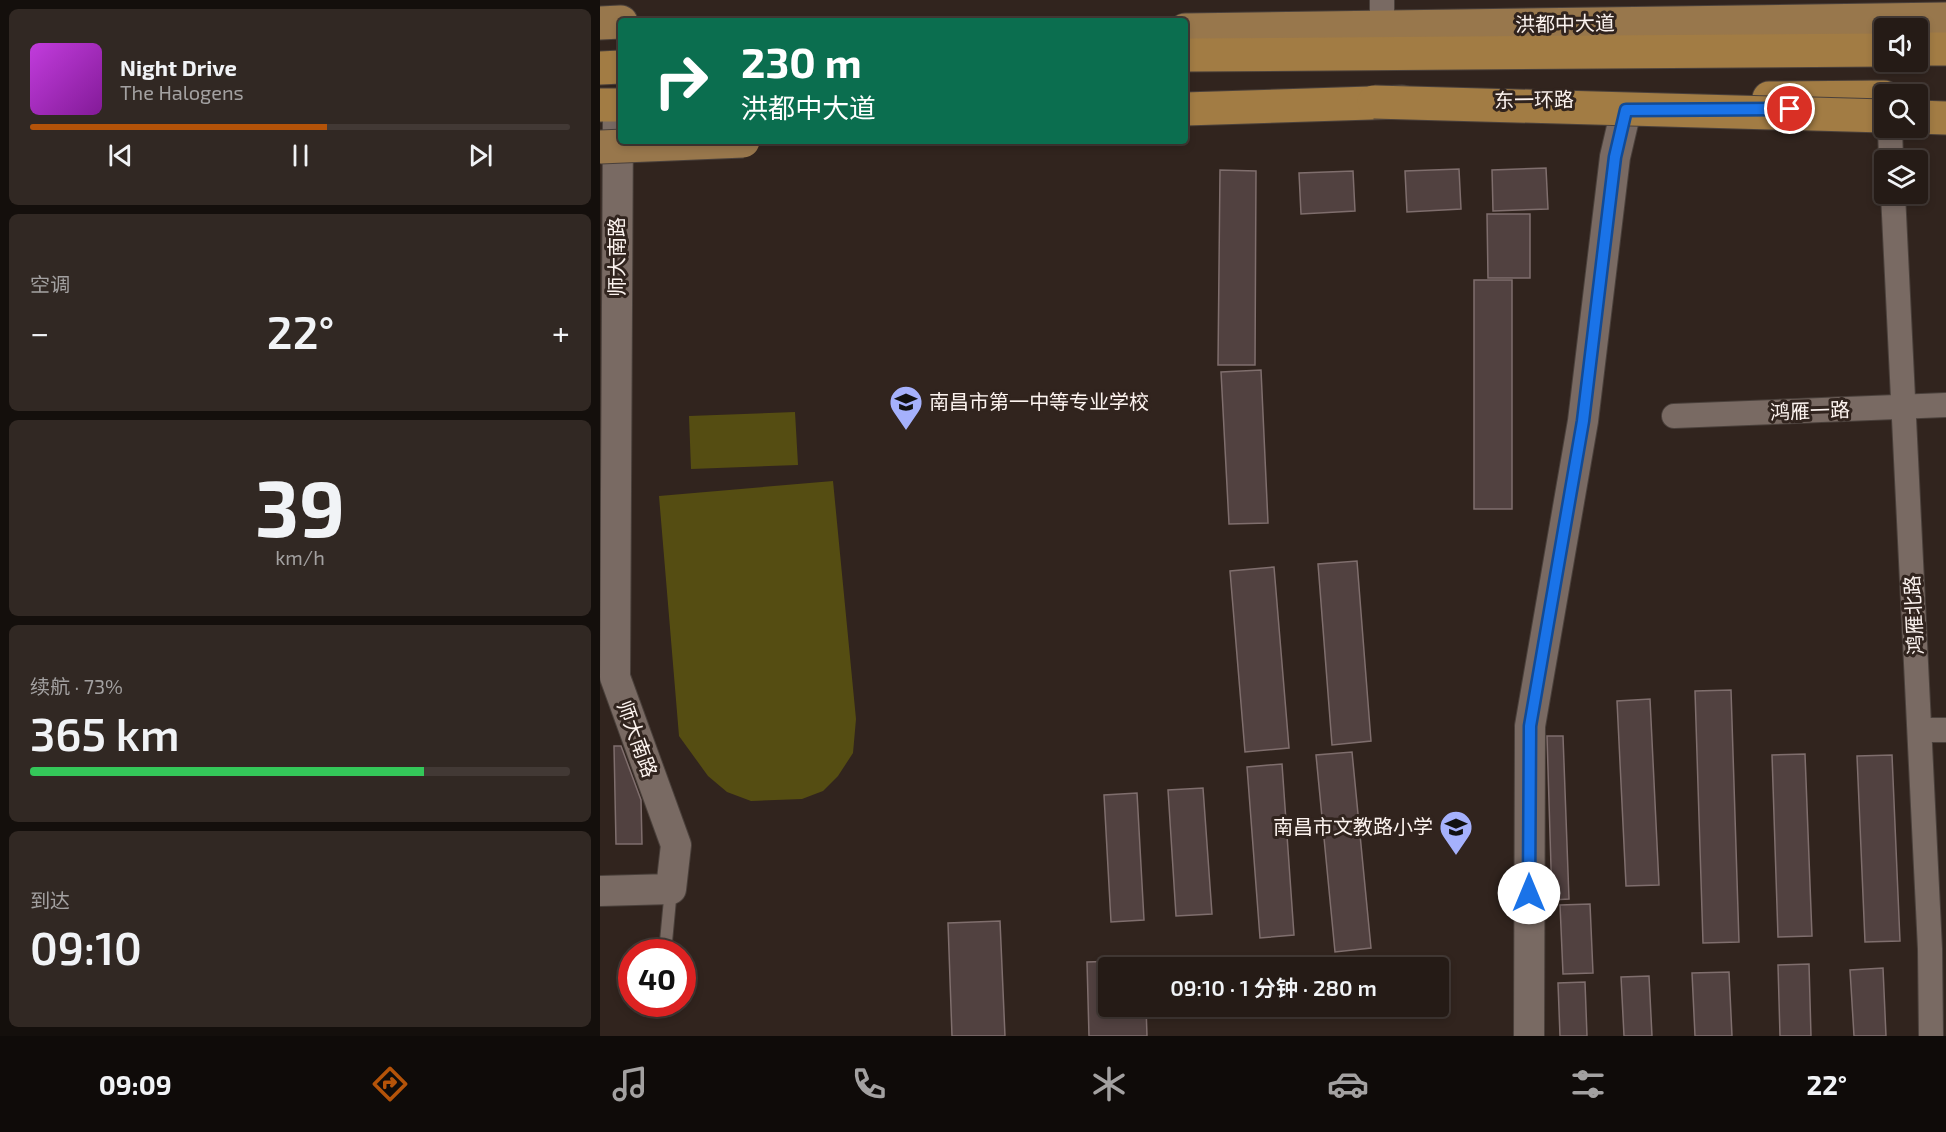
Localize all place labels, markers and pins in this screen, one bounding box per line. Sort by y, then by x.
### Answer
pin [1764,83,1815,134]
school or university icon: 南昌市第一中等专业学校 [888,384,924,431]
place label: 南昌市第一中等专业学校 [929,389,1149,413]
school or university icon: 南昌市文教路小学 [1438,809,1474,856]
place label: 南昌市文教路小学 [1273,814,1433,838]

